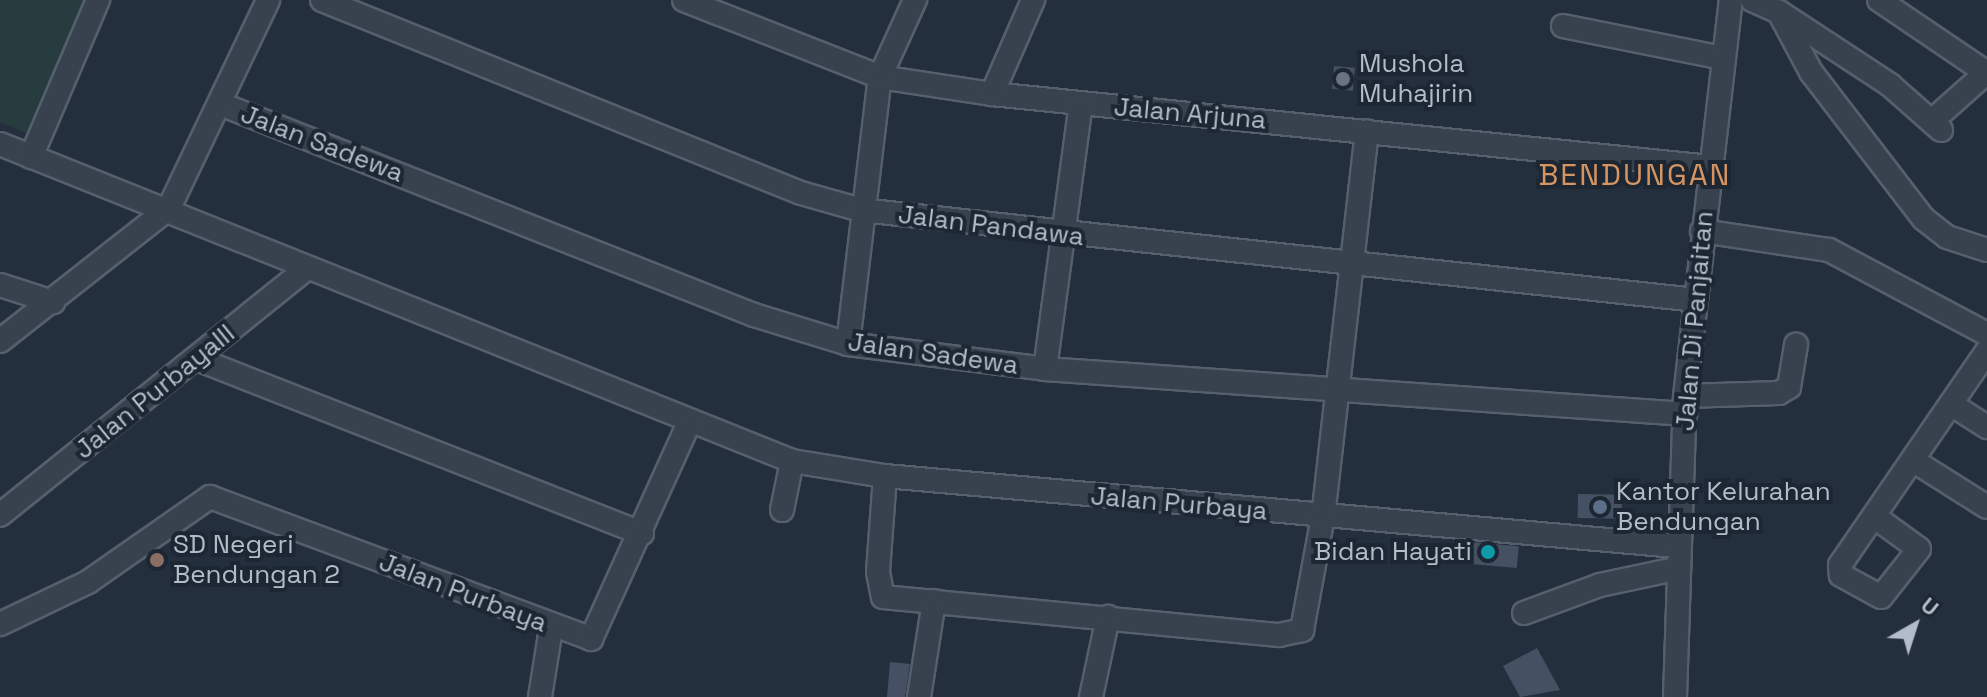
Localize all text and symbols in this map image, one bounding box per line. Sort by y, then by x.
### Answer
place label: Mushola Muhajirin [1359,48,1473,110]
marker: Mushola Muhajirin [1334,70,1352,88]
street label: Jalan Arjuna [1112,92,1268,136]
street label: Jalan Sadewa [236,99,408,189]
district label: BENDUNGAN [1538,157,1732,193]
street label: Jalan Pandawa [896,199,1086,253]
street label: Jalan Di Panjaitan [1670,210,1720,432]
street label: Jalan PurbayaIII [69,318,241,466]
street label: Jalan Sadewa [846,327,1020,381]
place label: Kantor Kelurahan Bendungan [1616,476,1831,538]
street label: Jalan Purbaya [1089,481,1269,527]
marker: Kantor Kelurahan Bendungan [1591,498,1609,516]
place label: SD Negeri Bendungan 2 [173,529,340,590]
place label: Bidan Hayati [1314,536,1472,568]
marker: Bidan Hayati [1479,543,1497,561]
street label: Jalan Purbaya [375,547,551,639]
marker: SD Negeri Bendungan 2 [148,551,166,569]
north arrow [1875,585,1955,665]
text: U [1916,591,1945,622]

